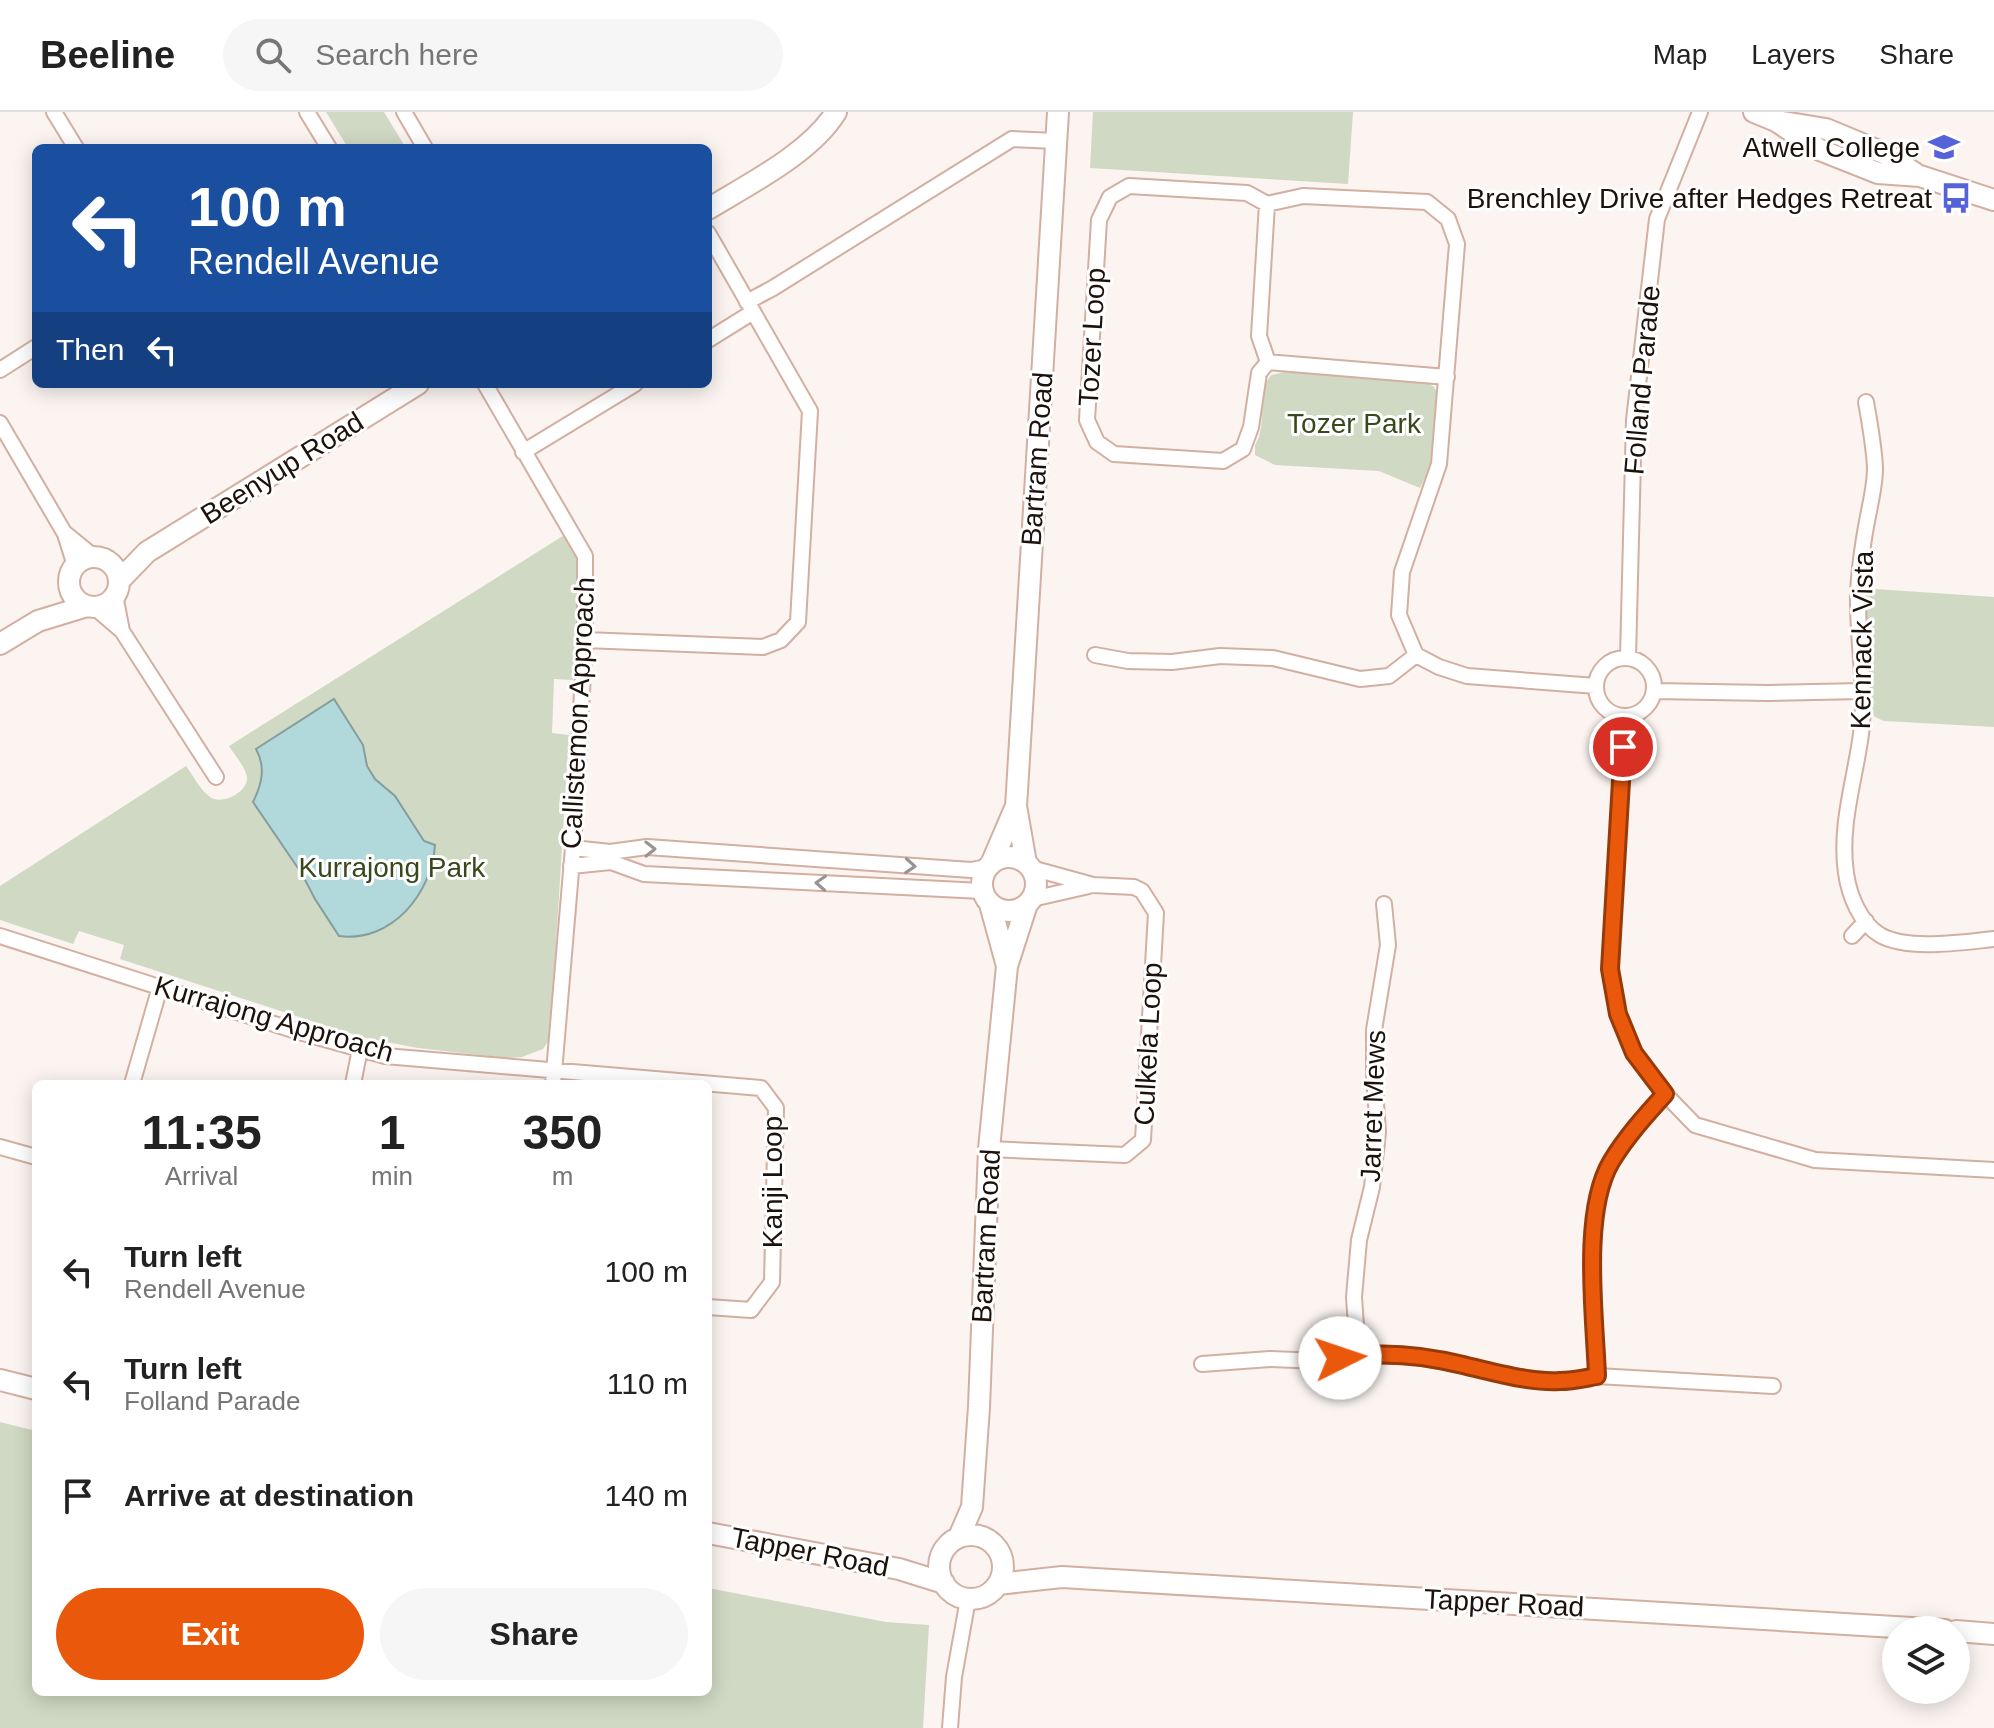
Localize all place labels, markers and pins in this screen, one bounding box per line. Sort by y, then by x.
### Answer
school or university icon: Atwell College [1927,130,1961,164]
place label: Atwell College [1743,132,1920,163]
bus stop icon: Brenchley Drive after Hedges Retreat [1939,181,1973,215]
place label: Brenchley Drive after Hedges Retreat [1467,183,1932,214]
pin [1589,713,1657,781]

